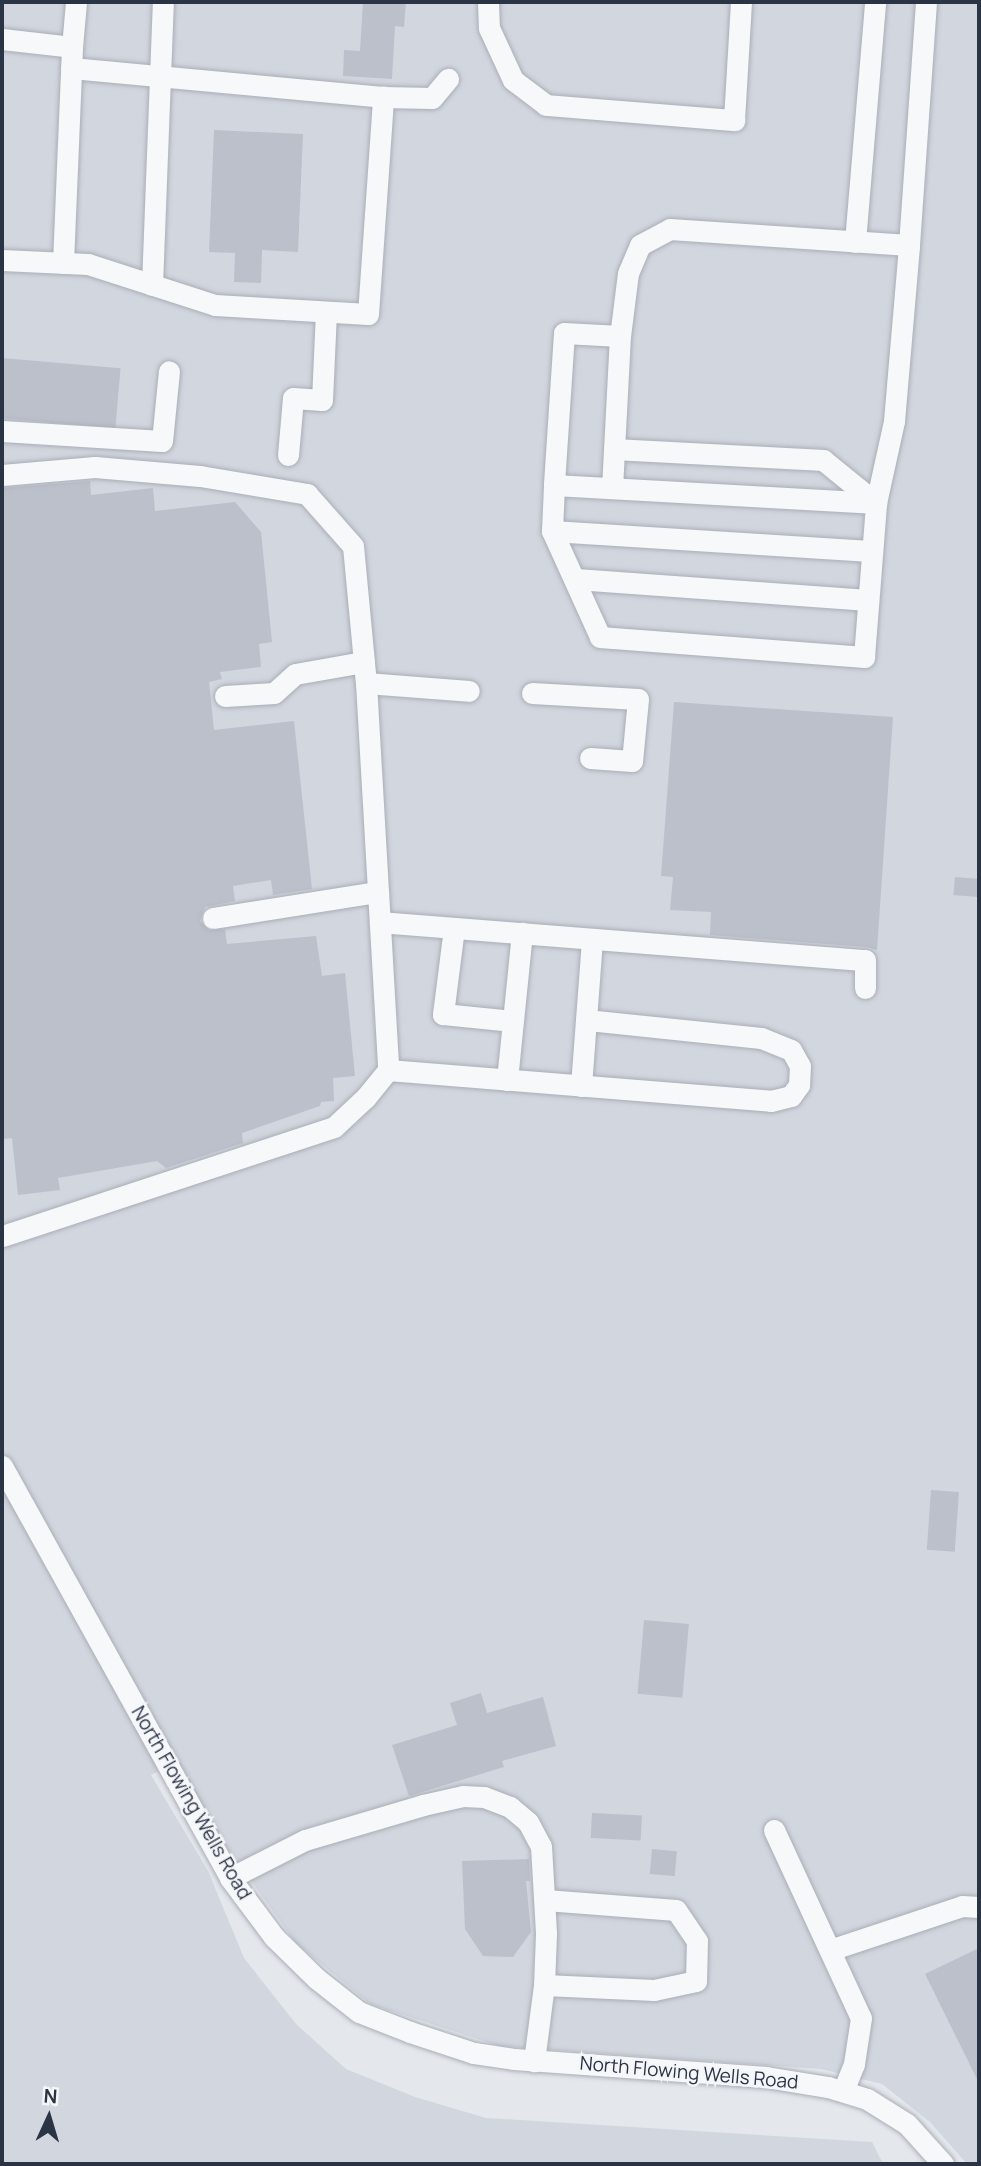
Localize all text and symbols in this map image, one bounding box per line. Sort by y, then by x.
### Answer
street label: North Flowing Wells Road [126,1702,256,1904]
street label: North Flowing Wells Road [579,2052,799,2094]
north arrow [14,2082,84,2152]
text: N [43,2083,58,2109]

